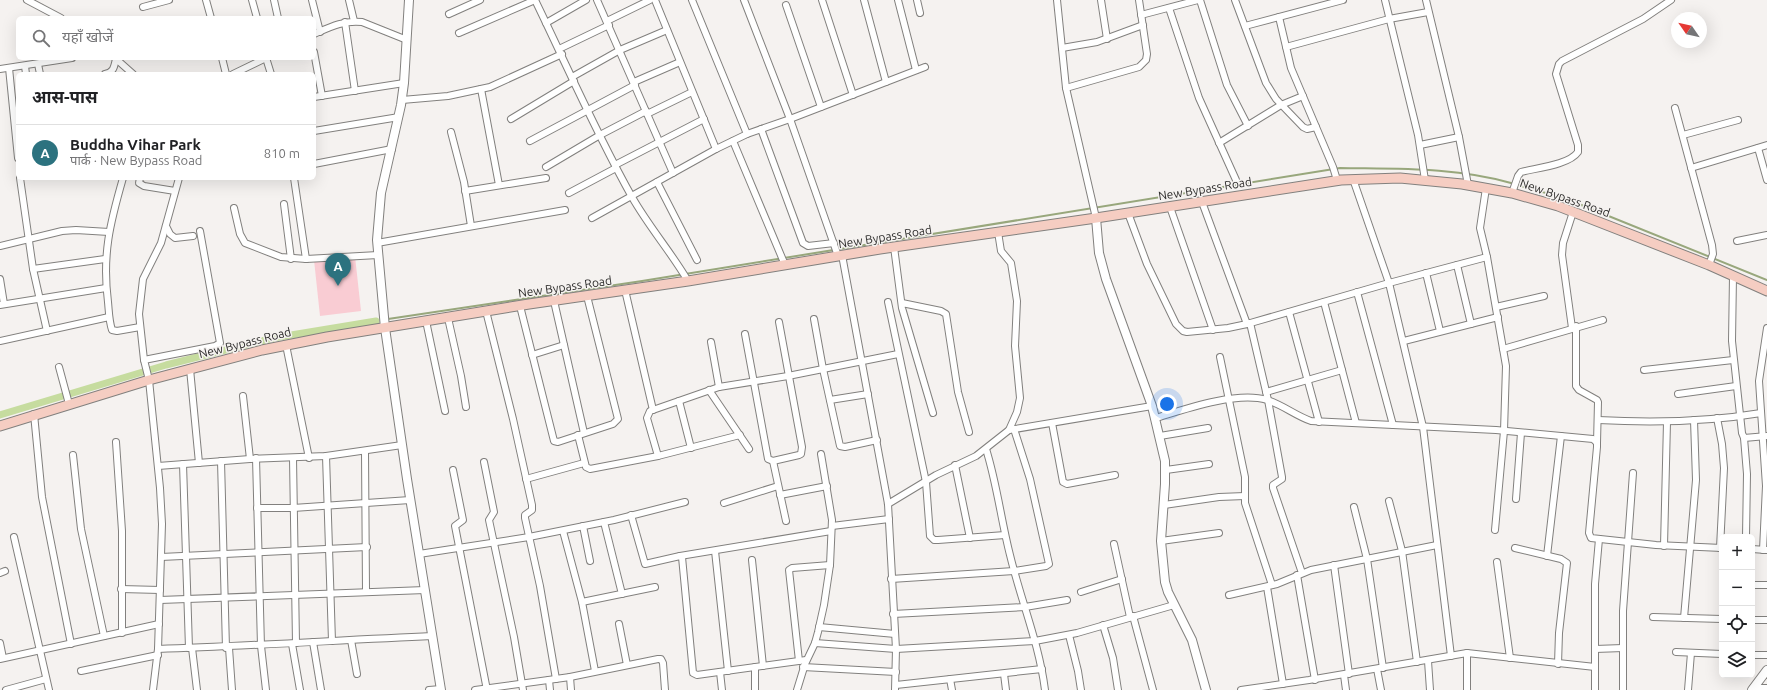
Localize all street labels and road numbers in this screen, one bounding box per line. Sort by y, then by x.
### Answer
street label: New Bypass Road [1157,175,1253,202]
street label: New Bypass Road [1518,176,1612,219]
street label: New Bypass Road [837,223,933,250]
street label: New Bypass Road [517,273,613,300]
street label: New Bypass Road [197,325,292,360]

